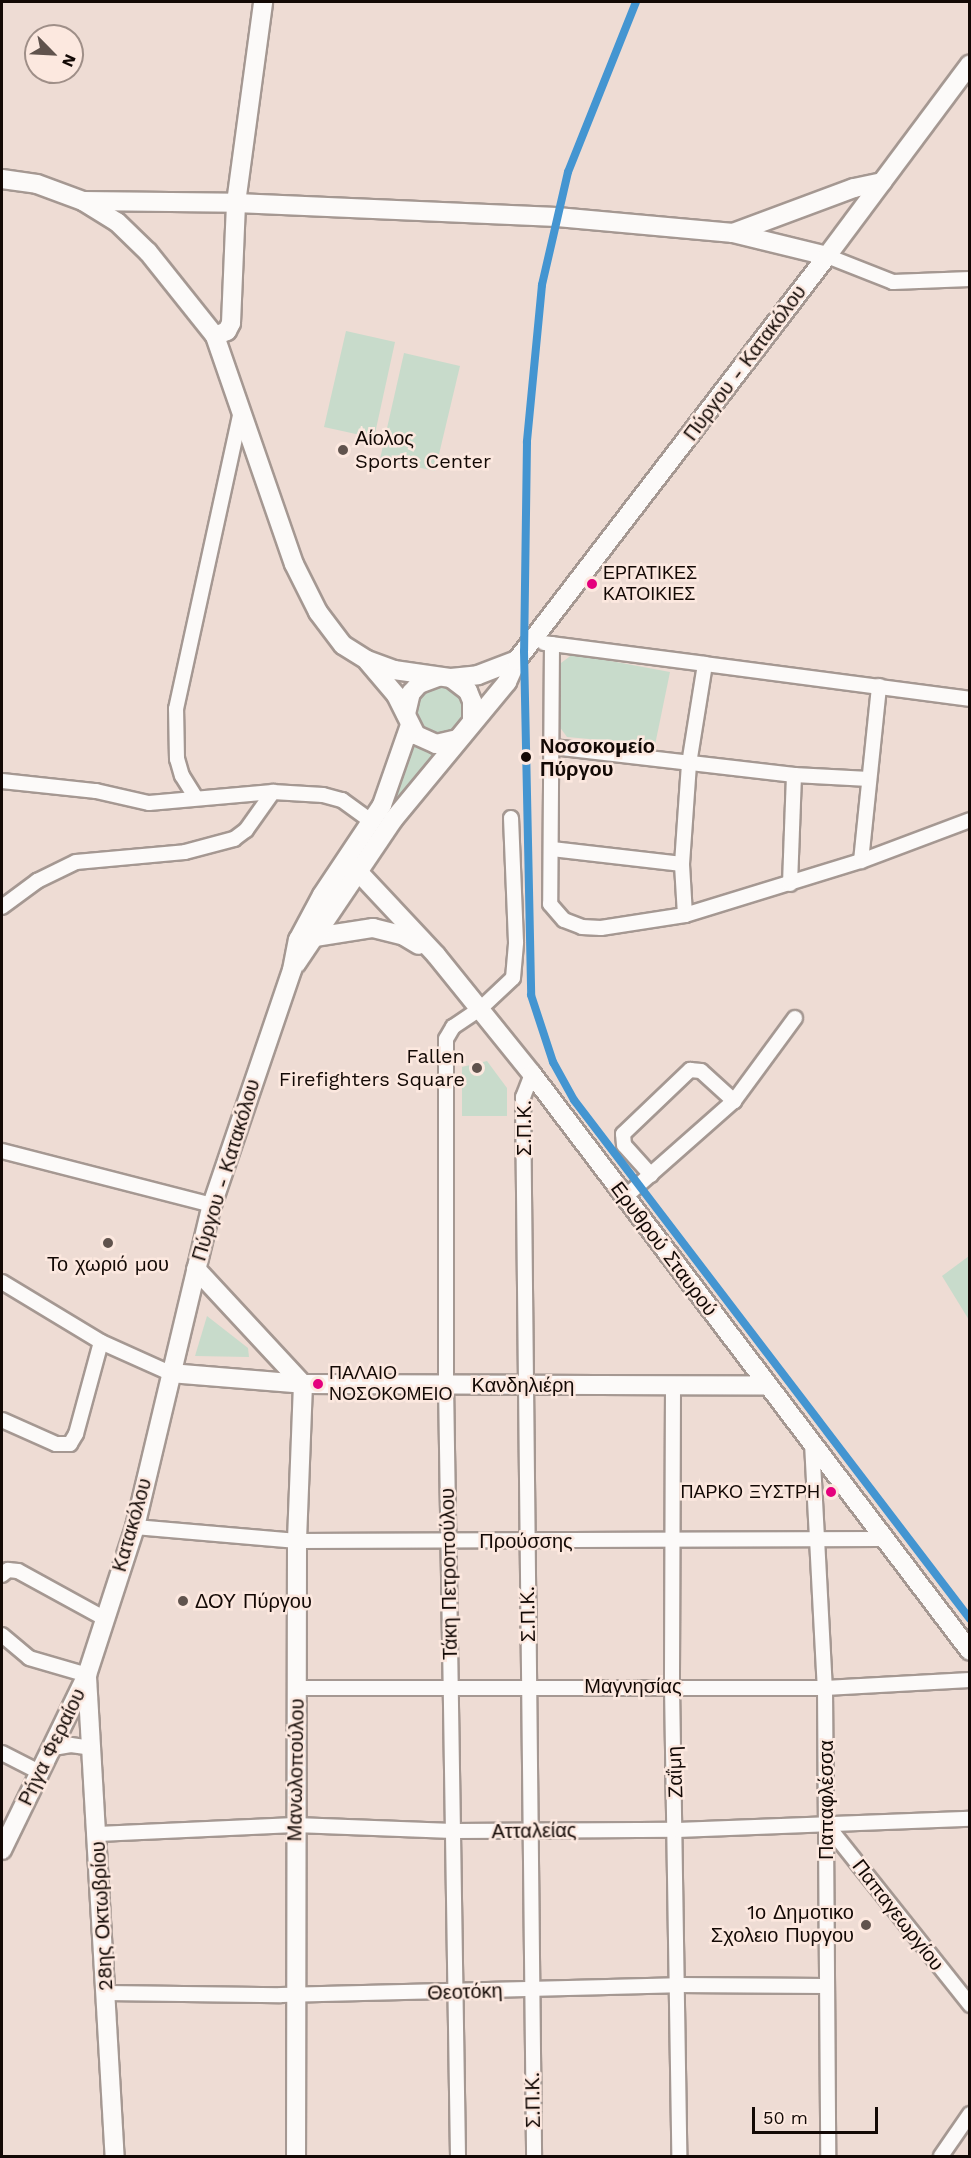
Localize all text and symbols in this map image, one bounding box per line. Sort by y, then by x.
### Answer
north arrow [24,24,84,84]
text: N [58,51,80,70]
street label: Πύργου - Κατακόλου [679,280,811,446]
place label: Αίολος Sports Center [355,426,491,473]
marker: Αίολος Sports Center [336,443,350,457]
place label: ΕΡΓΑΤΙΚΕΣ ΚΑΤΟΙΚΙΕΣ [603,563,697,606]
marker: ΕΡΓΑΤΙΚΕΣ ΚΑΤΟΙΚΙΕΣ [586,578,598,590]
place label: Νοσοκομείο Πύργου [540,734,655,781]
marker: Νοσοκομείο Πύργου [517,748,535,766]
place label: Fallen Firefighters Square [279,1044,465,1091]
marker: Fallen Firefighters Square [470,1061,484,1075]
street label: Πύργου - Κατακόλου [187,1076,265,1264]
street label: Σ.Π.Κ. [512,1100,536,1156]
street label: Ερυθρού Σταυρού [606,1177,722,1321]
marker: Το χωριό μου [101,1236,115,1250]
place label: Το χωριό μου [47,1252,169,1276]
place label: ΠΑΛΑΙΟ ΝΟΣΟΚΟΜΕΙΟ [329,1363,453,1406]
street label: Κανδηλιέρη [472,1373,574,1397]
marker: ΠΑΛΑΙΟ ΝΟΣΟΚΟΜΕΙΟ [312,1378,324,1390]
street label: Κατακόλου [107,1476,157,1574]
place label: ΠΑΡΚΟ ΞΥΣΤΡΗ [681,1481,820,1503]
marker: ΠΑΡΚΟ ΞΥΣΤΡΗ [825,1486,837,1498]
street label: Τάκη Πετροπούλου [436,1488,462,1660]
street label: Προύσσης [479,1529,573,1553]
street label: Σ.Π.Κ. [516,1586,540,1642]
place label: ΔΟΥ Πύργου [195,1589,312,1613]
marker: ΔΟΥ Πύργου [176,1594,190,1608]
street label: Μαγνησίας [584,1674,682,1698]
street label: Ρήγα Φεραίου [13,1685,91,1809]
street label: Μανωλοπούλου [283,1698,309,1842]
street label: Παπαφλέσσα [814,1740,838,1860]
street label: Ζαΐμη [662,1746,688,1798]
street label: Ατταλείας [491,1818,577,1844]
street label: 28ης Οκτωβρίου [86,1841,118,1991]
street label: Παπαγεωργίου [847,1855,949,1975]
place label: 1ο Δημοτικο Σχολειο Πυργου [711,1901,854,1948]
marker: 1ο Δημοτικο Σχολειο Πυργου [859,1918,873,1932]
street label: Θεοτόκη [427,1979,503,2005]
street label: Σ.Π.Κ. [521,2072,545,2128]
scale bar [755,2095,881,2133]
text: 50 m [763,2107,808,2128]

